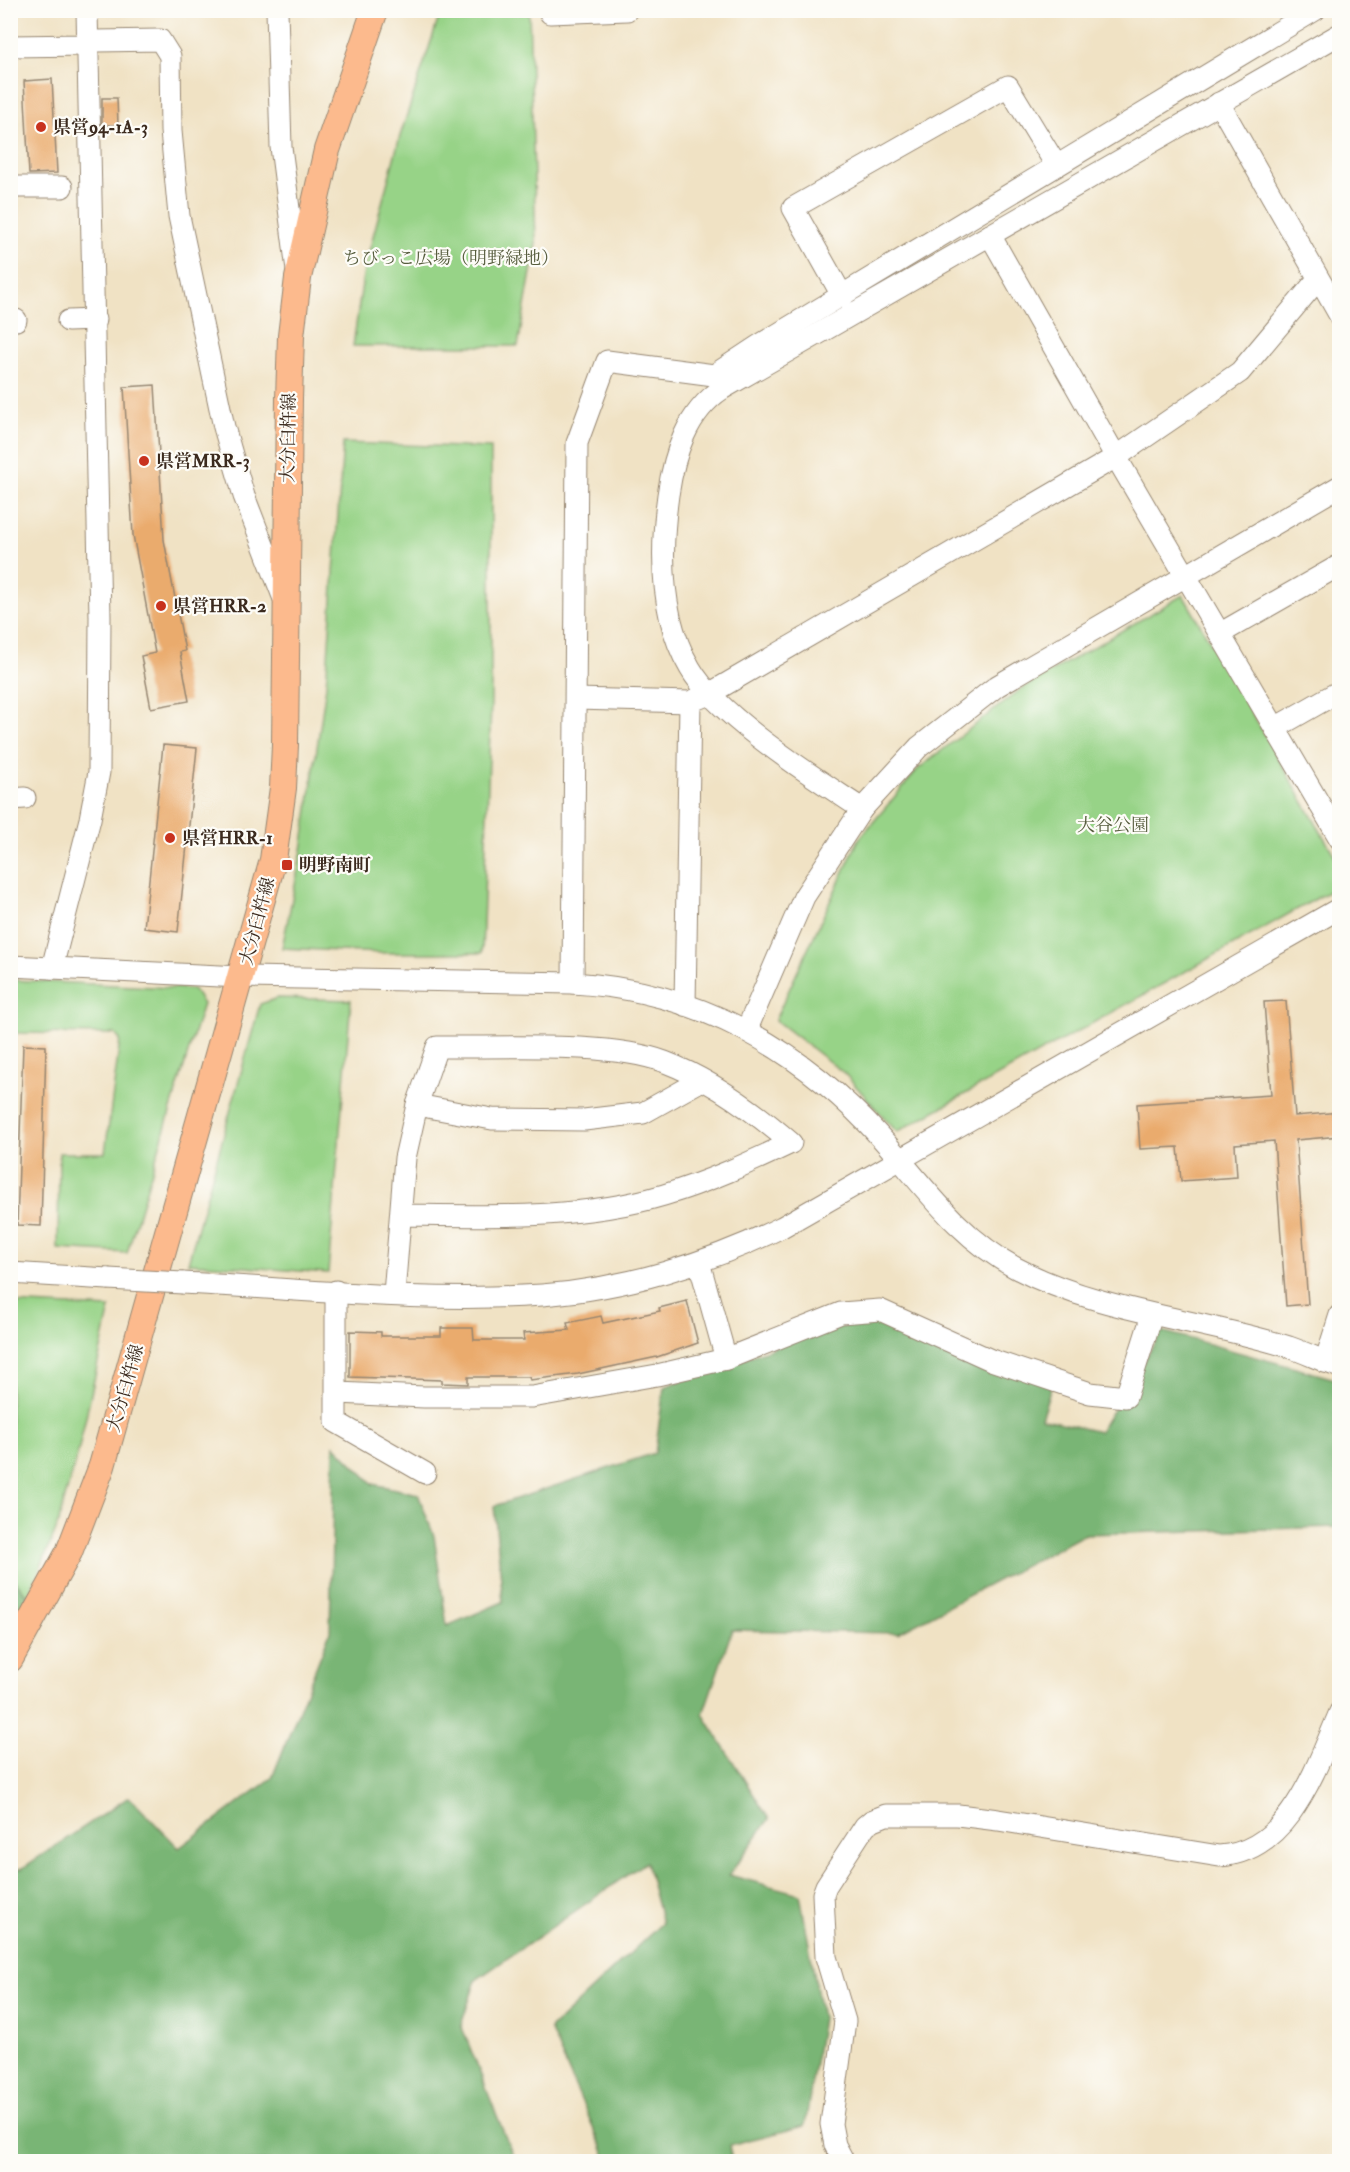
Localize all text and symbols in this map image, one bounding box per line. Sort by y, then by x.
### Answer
place label: 県営94-1A-3 [53,116,148,139]
marker: 県営94-1A-3 [34,120,48,134]
park label: ちびっこ広場（明野緑地） [343,247,559,270]
street label: 大分臼杵線 [276,393,301,483]
place label: 県営MRR-3 [156,450,250,473]
marker: 県営MRR-3 [137,454,151,468]
place label: 県営HRR-2 [173,595,266,618]
marker: 県営HRR-2 [154,599,168,613]
park label: 大谷公園 [1077,814,1149,837]
place label: 県営HRR-1 [182,827,273,850]
marker: 県営HRR-1 [163,831,177,845]
place label: 明野南町 [299,854,371,877]
marker: 明野南町 [280,858,294,872]
street label: 大分臼杵線 [235,875,280,968]
street label: 大分臼杵線 [102,1342,149,1435]

